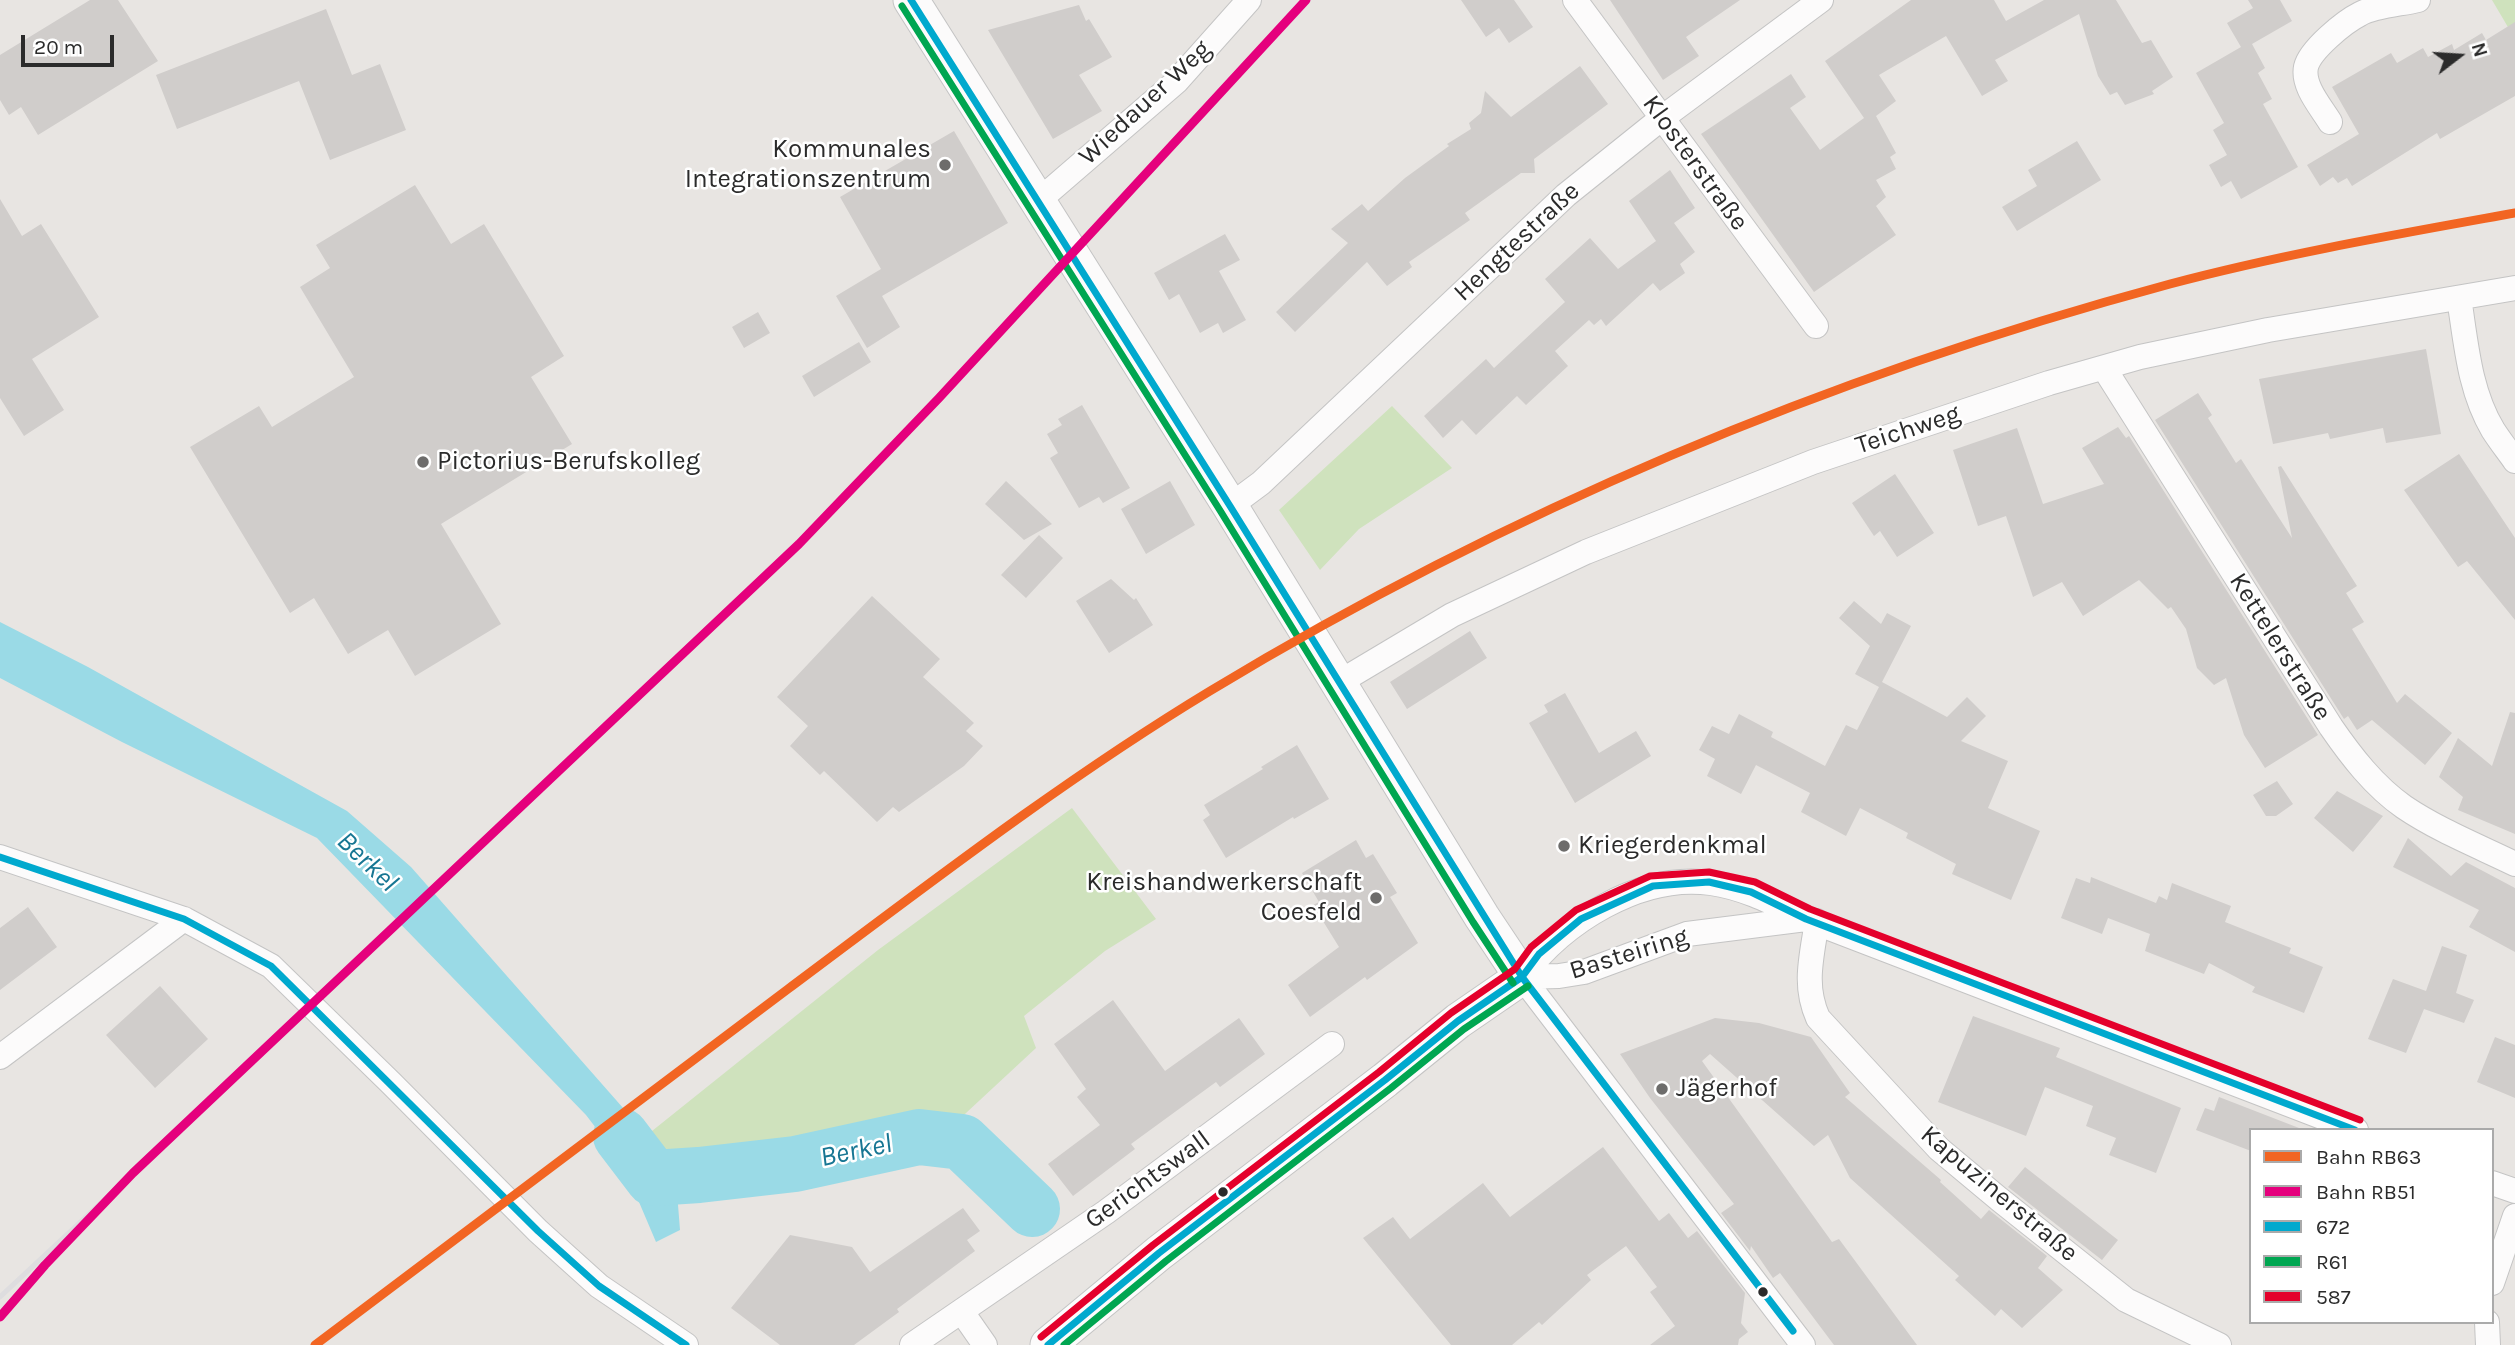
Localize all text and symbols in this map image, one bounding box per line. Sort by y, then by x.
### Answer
scale bar [24,21,117,65]
north arrow [2424,21,2494,91]
street label: Wiedauer Weg [1072,34,1218,172]
text: 20 m [34,35,83,59]
text: N [2467,40,2492,60]
street label: Klosterstraße [1635,89,1755,237]
place label: Kommunales Integrationszentrum [685,134,931,196]
marker: Kommunales Integrationszentrum [937,157,953,173]
street label: Hengtestraße [1448,176,1586,308]
street label: Teichweg [1852,398,1964,462]
place label: Pictorius-Berufskolleg [437,446,700,478]
marker: Pictorius-Berufskolleg [415,454,431,470]
street label: Kettelerstraße [2222,567,2338,727]
water label: Berkel [329,825,405,899]
place label: Kriegerdenkmal [1578,830,1767,862]
marker: Kriegerdenkmal [1556,838,1572,854]
place label: Kreishandwerkerschaft Coesfeld [1086,867,1362,928]
marker: Kreishandwerkerschaft Coesfeld [1368,890,1384,906]
street label: Basteiring [1566,921,1692,987]
place label: Jägerhof [1676,1073,1777,1105]
marker: Jägerhof [1654,1081,1670,1097]
street label: Kapuzinerstraße [1914,1119,2084,1269]
street label: Gerichtswall [1079,1124,1217,1236]
water label: Berkel [817,1127,895,1175]
legend [2249,1128,2494,1324]
text: Bahn RB63 [2316,1145,2421,1169]
text: Bahn RB51 [2316,1180,2416,1204]
unlabelled marker [1216,1185,1230,1199]
text: 672 [2316,1215,2350,1239]
text: R61 [2316,1250,2348,1274]
unlabelled marker [1756,1285,1770,1299]
text: 587 [2316,1285,2351,1309]

